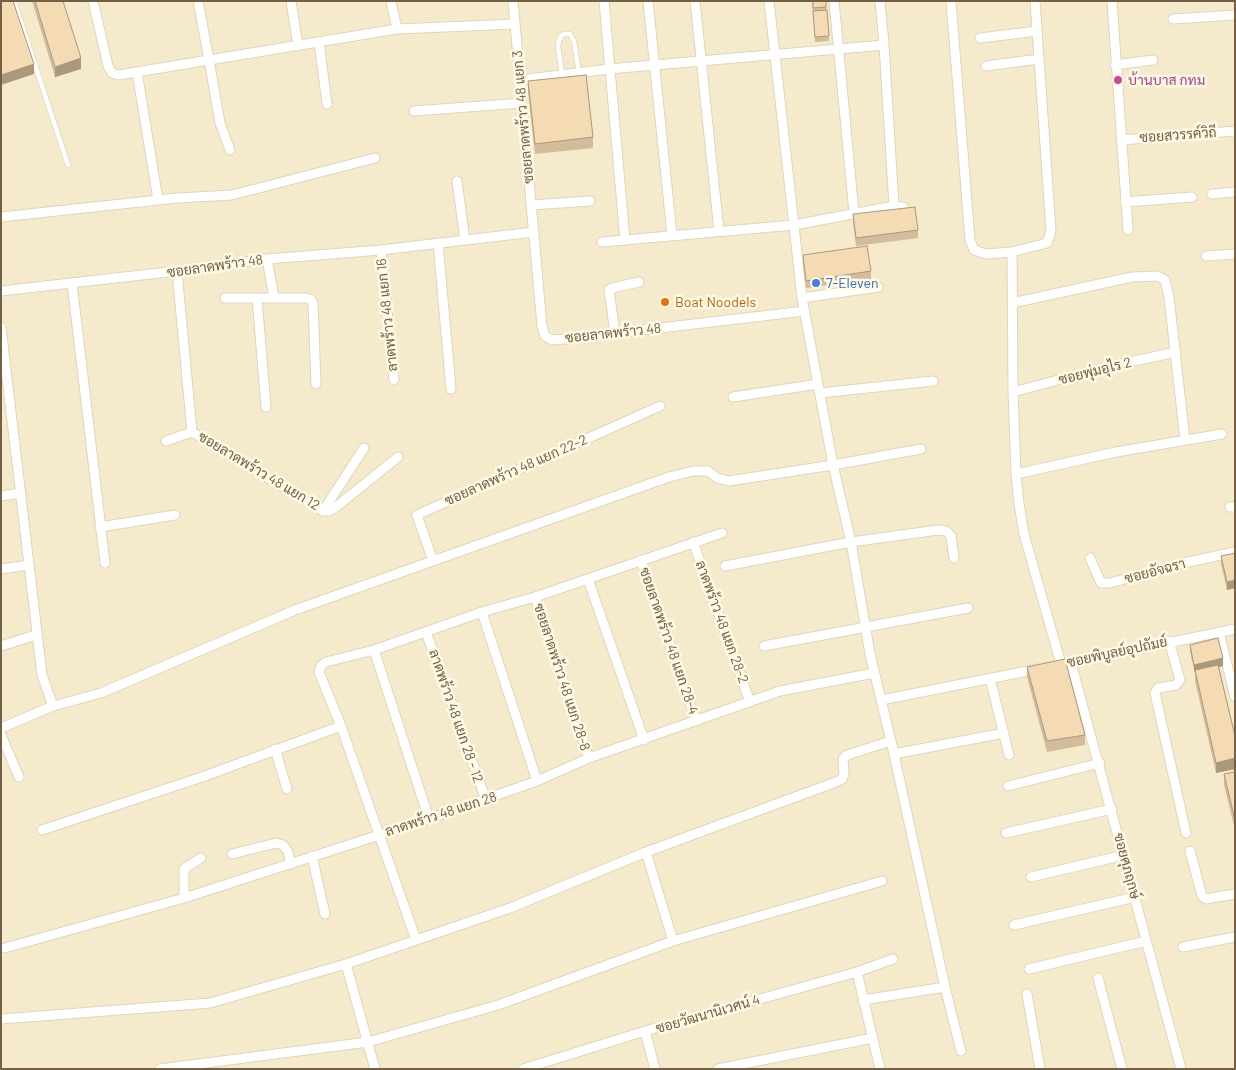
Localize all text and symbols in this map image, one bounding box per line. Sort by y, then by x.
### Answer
street label: ซอยลาดพร้าว 48 แยก 3 [509,50,537,184]
place label: บ้านบาส กทม [1128,72,1205,88]
marker: บ้านบาส กทม [1112,74,1124,86]
street label: ซอยสวรรค์วิถี [1139,124,1217,146]
street label: ซอยลาดพร้าว 48 [166,251,264,281]
street label: ลาดพร้าว 48 แยก 16 [373,258,401,372]
place label: 7-Eleven [826,275,879,291]
marker: 7-Eleven [810,277,822,289]
place label: Boat Noodels [675,294,756,310]
marker: Boat Noodels [659,296,671,308]
street label: ซอยลาดพร้าว 48 [564,320,662,346]
street label: ซอยพุ่มอุไร 2 [1057,354,1133,388]
street label: ซอยลาดพร้าว 48 แยก 12 [195,428,323,514]
street label: ซอยลาดพร้าว 48 แยก 22-2 [442,431,590,509]
street label: ซอยอัจฉรา [1123,555,1187,587]
street label: ลาดพร้าว 48 แยก 28-2 [692,558,752,686]
street label: ซอยลาดพร้าว 48 แยก 28-4 [636,565,702,717]
street label: ซอยลาดพร้าว 48 แยก 28-8 [530,601,594,753]
street label: ซอยพิบูลย์อุปถัมย์ [1065,633,1169,671]
street label: ลาดพร้าว 48 แยก 28 - 12 [425,647,487,785]
street label: ลาดพร้าว 48 แยก 28 [383,788,499,840]
street label: ซอยศุภฤกษ์ [1110,831,1144,901]
street label: ซอยวัฒนานิเวศน์ 4 [654,991,762,1037]

